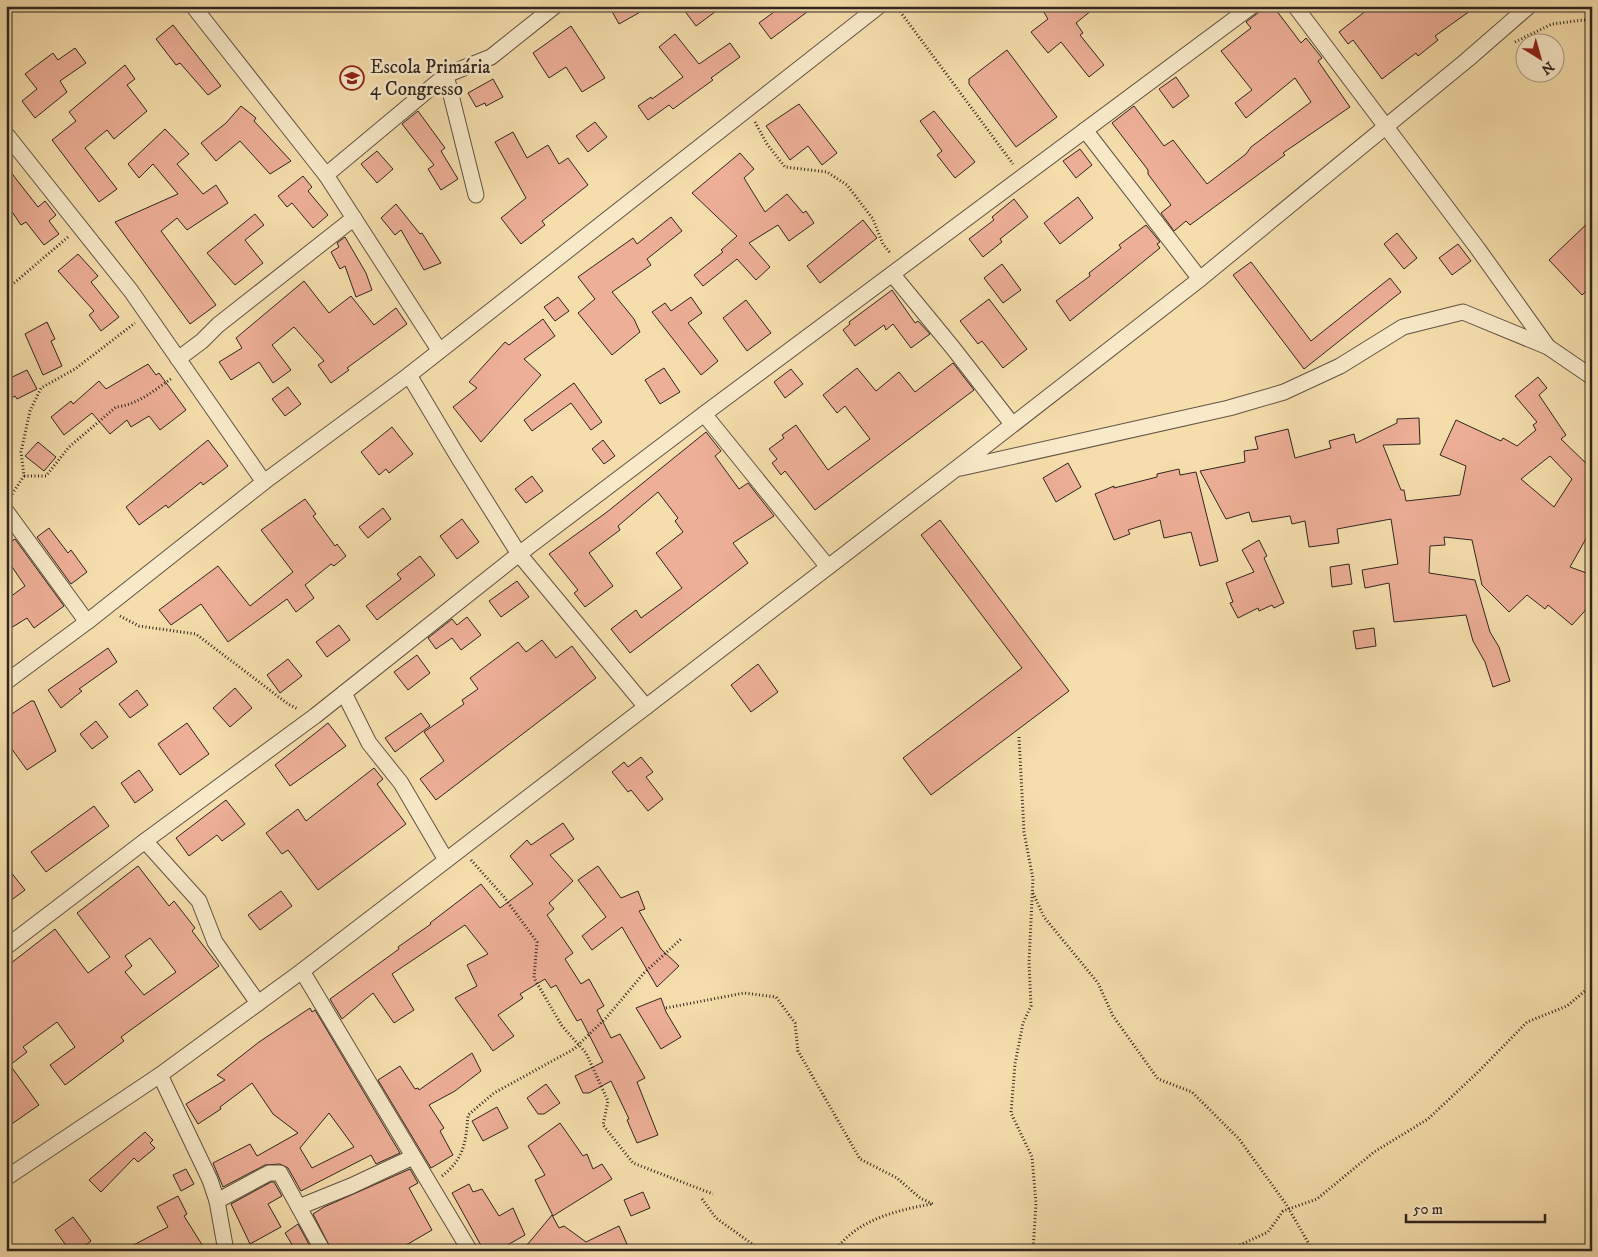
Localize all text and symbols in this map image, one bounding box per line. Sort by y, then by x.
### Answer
north arrow [1516,32,1566,82]
place label: Escola Primária 4 Congresso [370,56,490,101]
text: N [1537,57,1557,79]
school or university icon: Escola Primária 4 Congresso [339,65,365,91]
scale bar [1406,1192,1544,1224]
text: 50 m [1413,1200,1443,1219]

